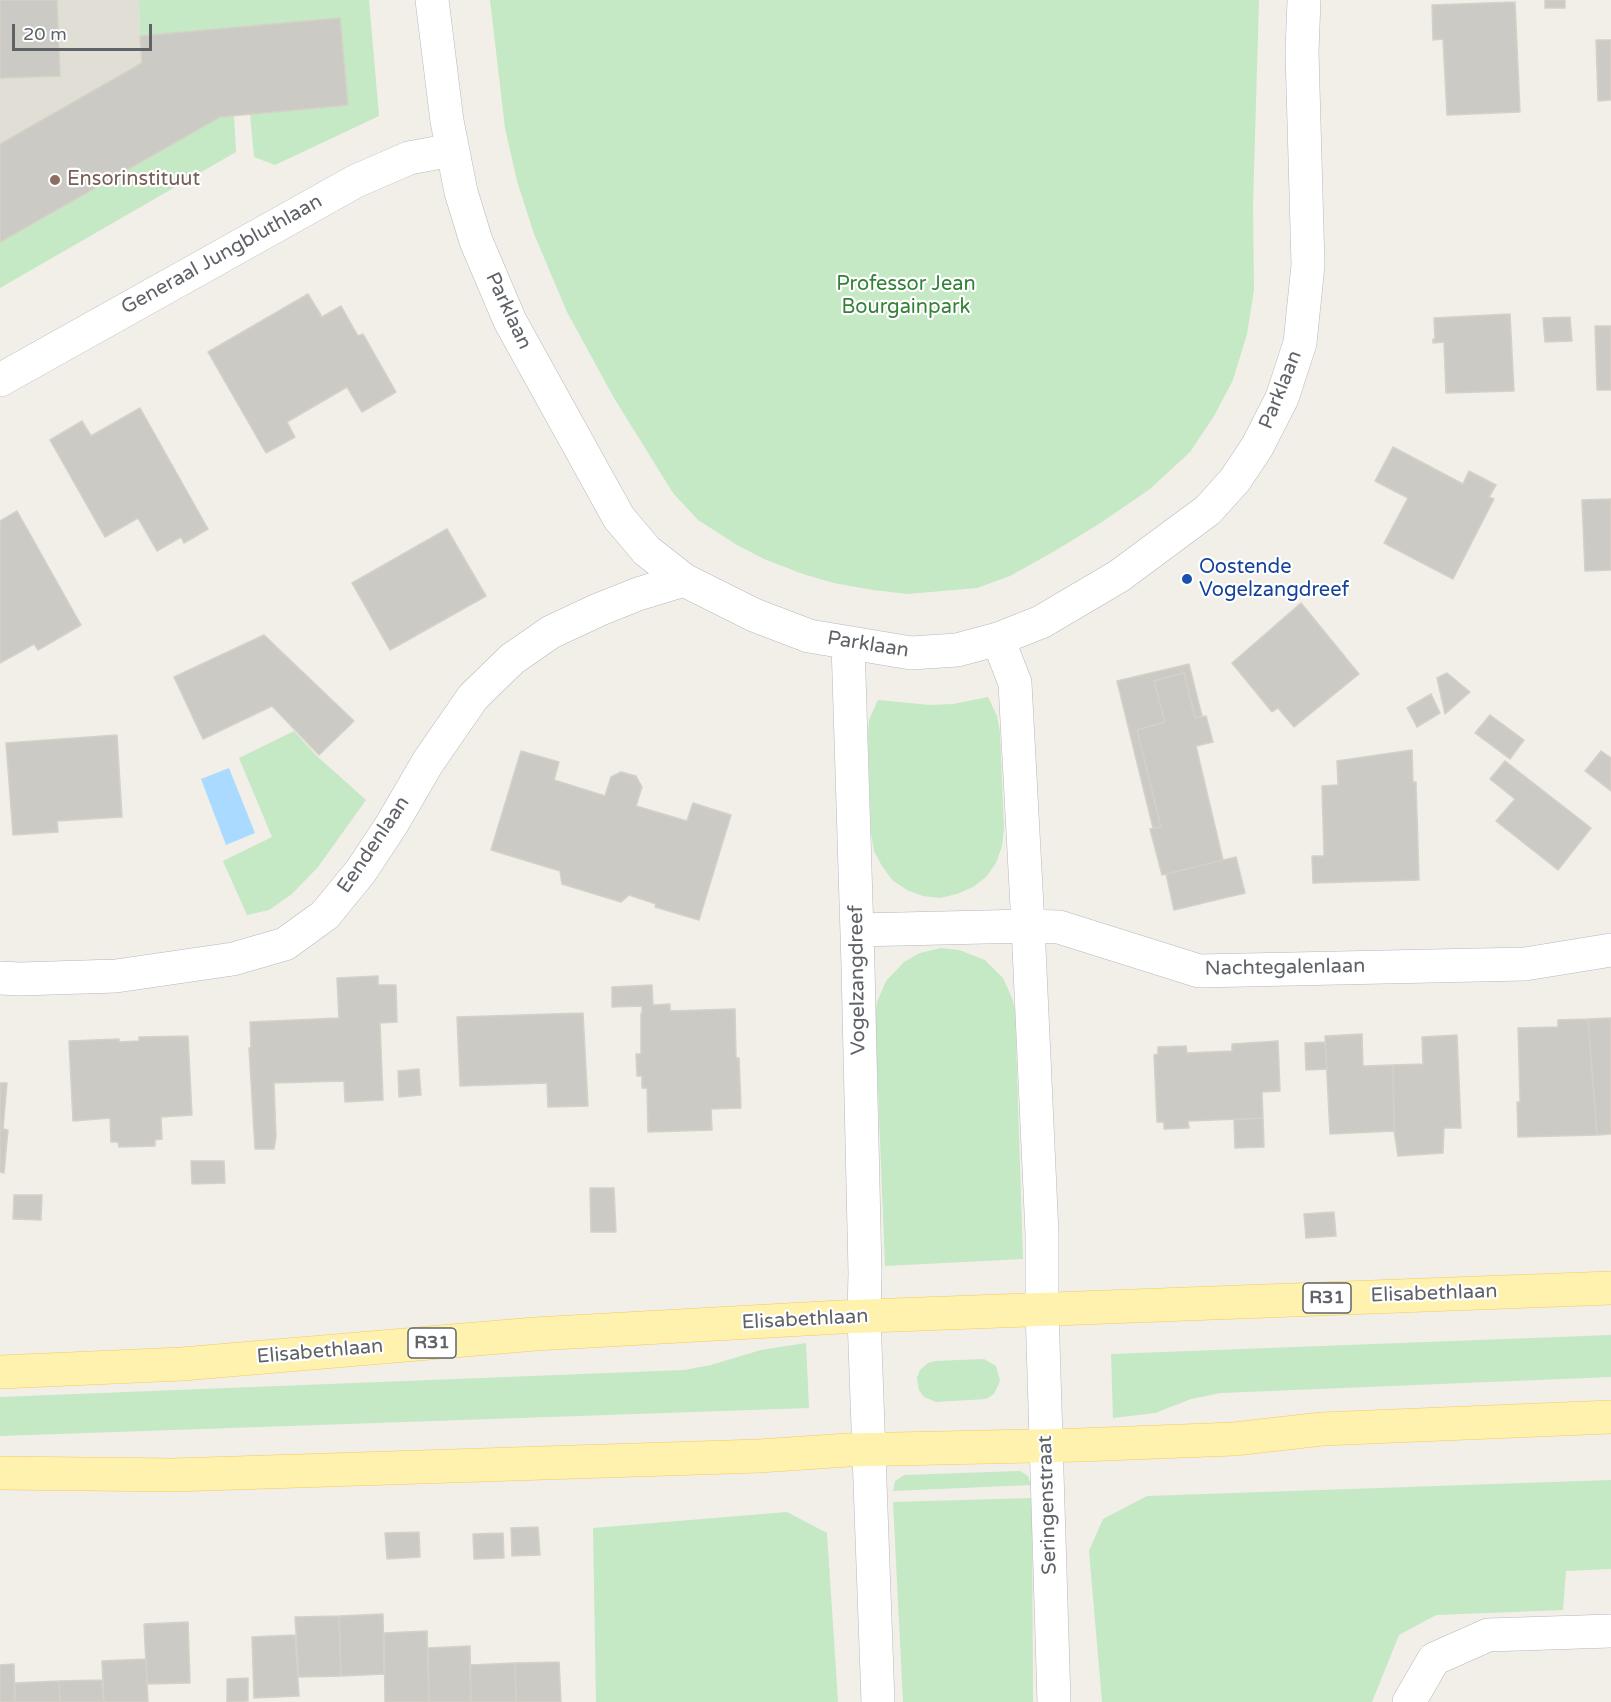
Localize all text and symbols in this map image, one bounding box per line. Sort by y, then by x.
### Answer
scale bar [15,12,154,50]
text: 20 m [23,23,67,45]
place label: Ensorinstituut [67,168,200,192]
marker: Ensorinstituut [48,173,62,187]
street label: Generaal Jungbluthlaan [117,190,327,320]
street label: Parklaan [480,269,536,353]
park label: Professor Jean Bourgainpark [836,273,976,320]
street label: Parklaan [1254,347,1308,433]
place label: Oostende Vogelzangdreef [1199,556,1349,603]
marker: Oostende Vogelzangdreef [1180,572,1194,586]
street label: Parklaan [825,627,911,663]
street label: Eendenlaan [333,792,415,898]
street label: Vogelzangdreef [845,905,871,1055]
street label: Nachtegalenlaan [1204,955,1366,981]
street label: Elisabethlaan [1370,1280,1498,1308]
road number: R31 [1303,1283,1351,1313]
street label: Elisabethlaan [741,1305,869,1335]
road number: R31 [408,1328,456,1358]
street label: Elisabethlaan [256,1335,384,1369]
street label: Seringenstraat [1034,1435,1062,1575]

